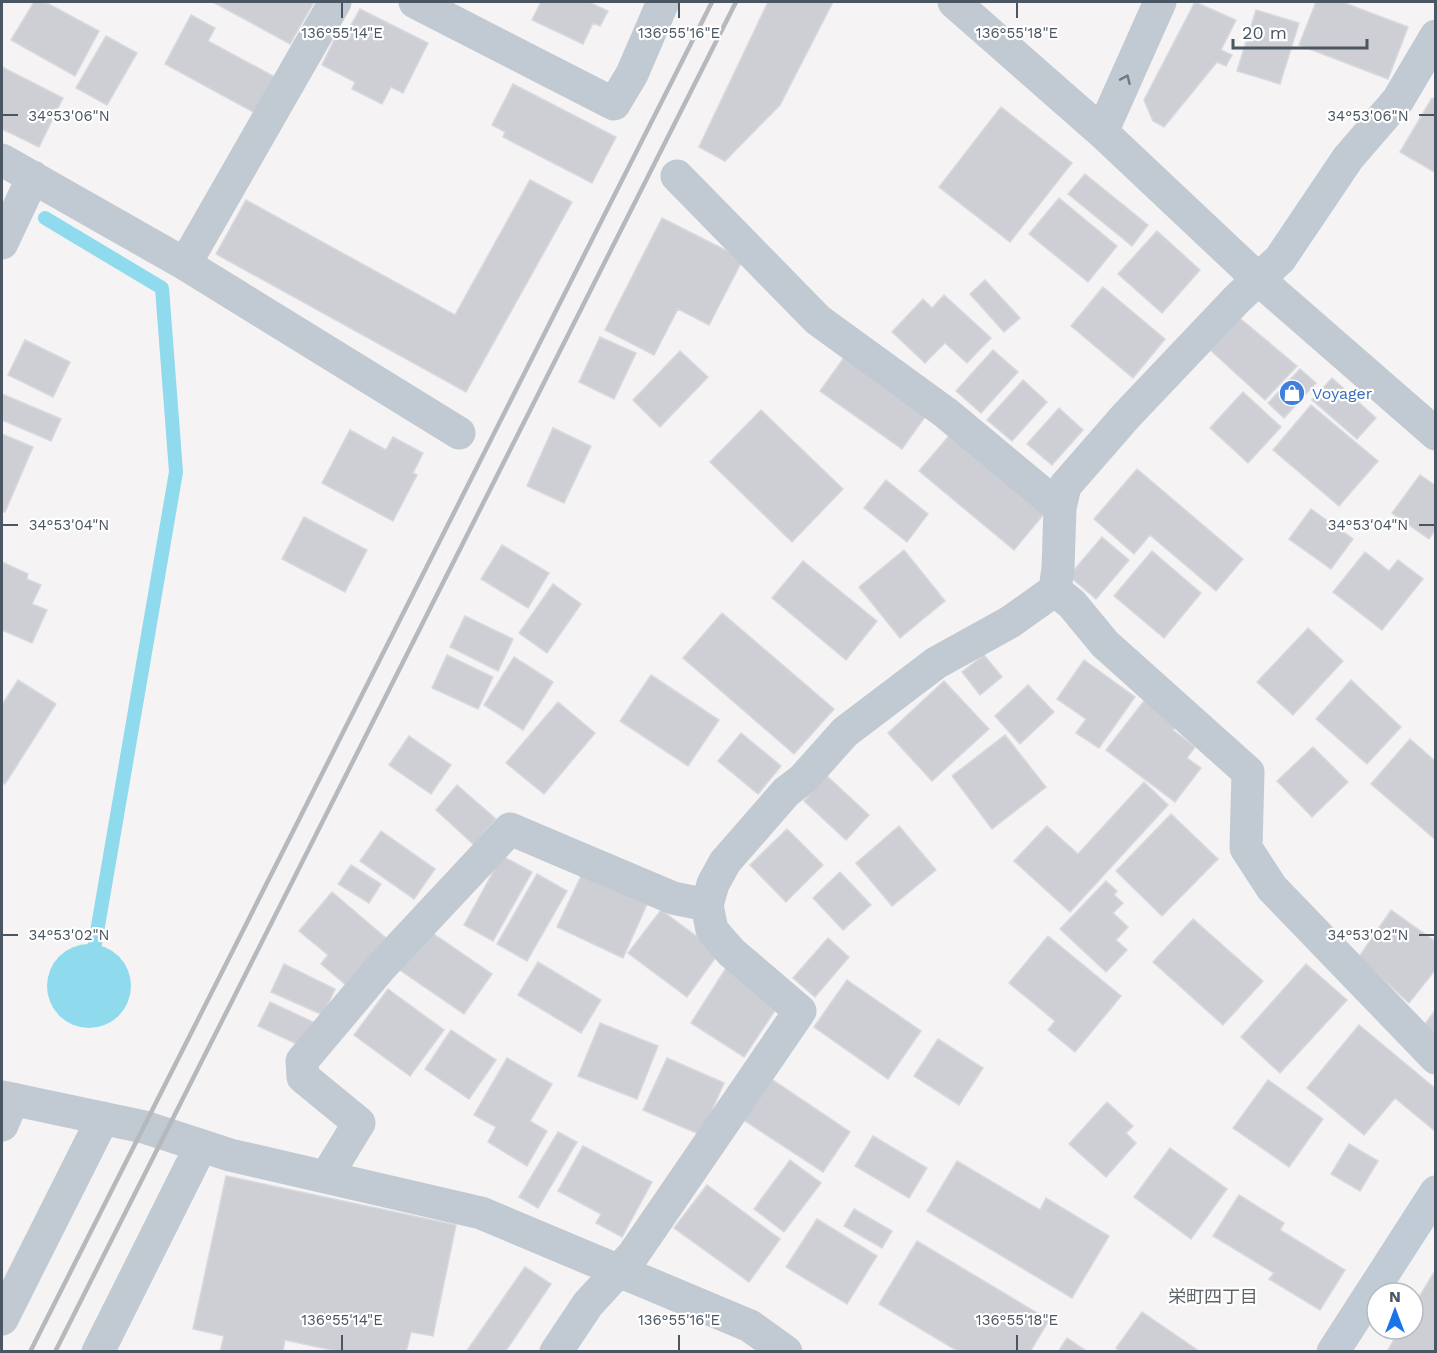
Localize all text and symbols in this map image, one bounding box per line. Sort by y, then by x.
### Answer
scale bar [1233,12,1366,50]
text: 20 m [1242,22,1287,43]
text: 136°55'14"E [301,24,383,42]
text: 136°55'16"E [638,24,720,42]
text: 136°55'18"E [976,24,1058,42]
one-way arrow [1118,74,1130,85]
text: 34°53'06"N [28,107,110,125]
text: 34°53'06"N [1327,107,1409,125]
shop icon: Voyager [1277,378,1307,408]
place label: Voyager [1312,384,1373,403]
text: 34°53'04"N [29,516,109,534]
text: 34°53'04"N [1328,516,1408,534]
text: 34°53'02"N [29,926,109,944]
text: 34°53'02"N [1328,926,1408,944]
north arrow [1365,1281,1425,1341]
district label: 栄町四丁目 [1168,1286,1258,1307]
text: N [1389,1287,1401,1306]
text: 136°55'14"E [301,1311,383,1329]
text: 136°55'16"E [638,1311,720,1329]
text: 136°55'18"E [976,1311,1058,1329]

